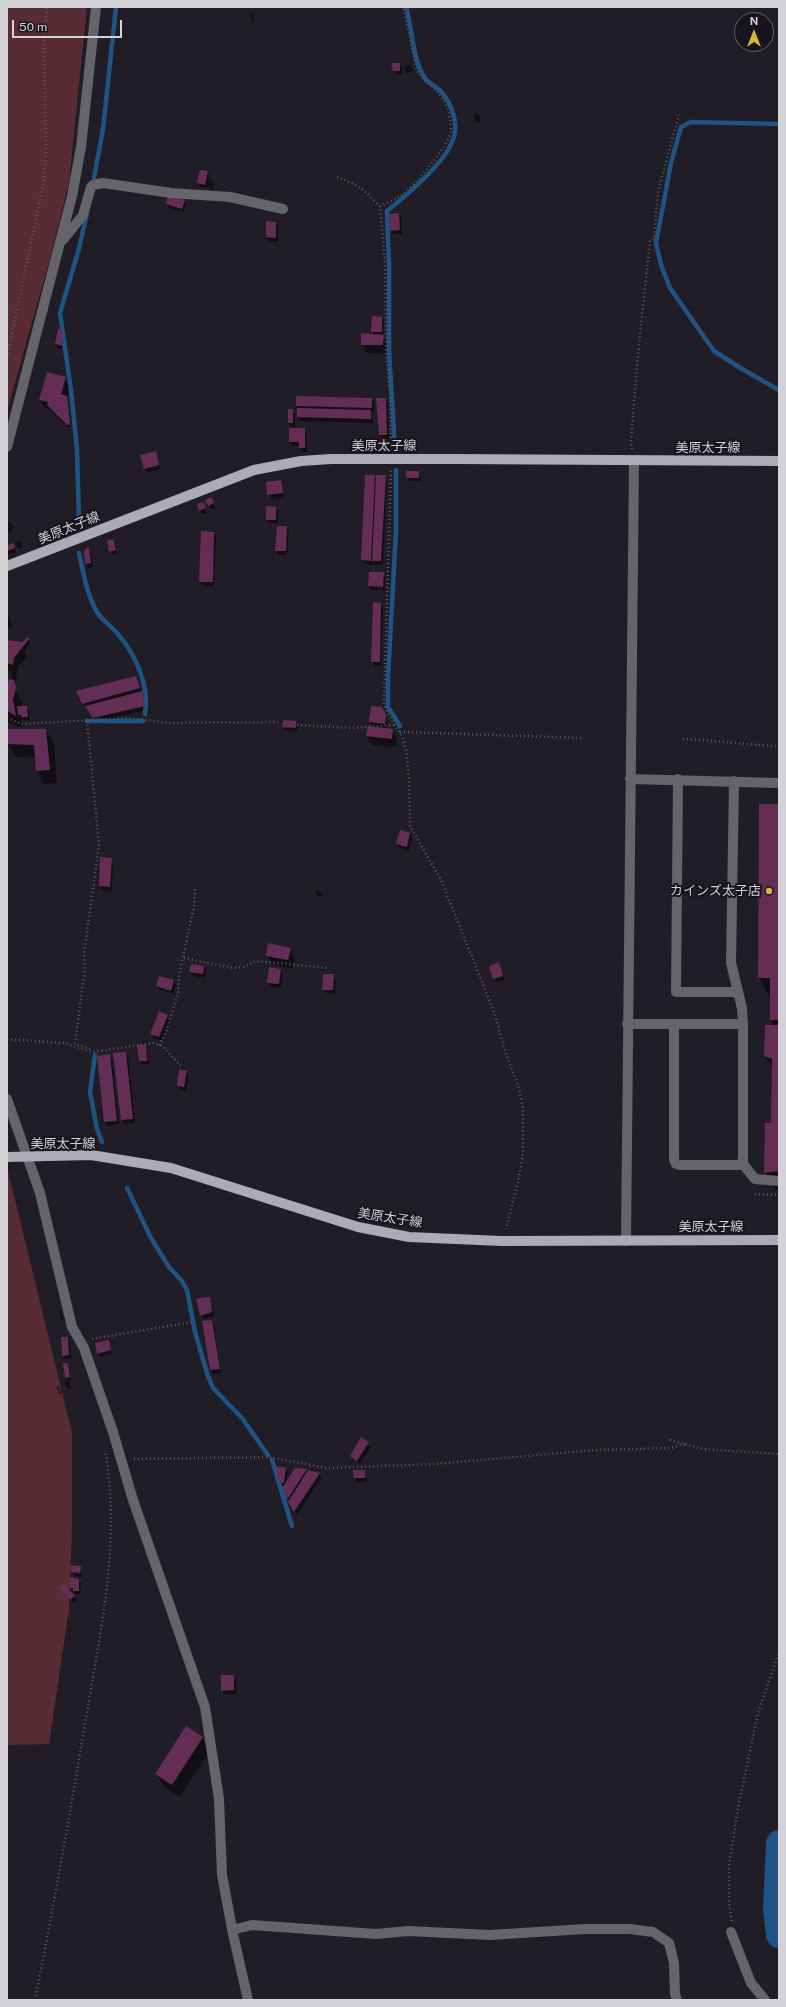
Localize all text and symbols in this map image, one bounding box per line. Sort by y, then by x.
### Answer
scale bar [14,12,124,38]
north arrow [734,12,774,52]
text: N [750,15,758,27]
text: 50 m [19,20,47,34]
street label: 美原太子線 [352,438,416,454]
street label: 美原太子線 [676,440,740,456]
street label: 美原太子線 [36,509,102,547]
place label: カインズ太子店 [670,883,761,899]
marker: カインズ太子店 [764,886,774,896]
street label: 美原太子線 [31,1136,95,1152]
street label: 美原太子線 [357,1205,423,1231]
street label: 美原太子線 [679,1219,743,1235]

